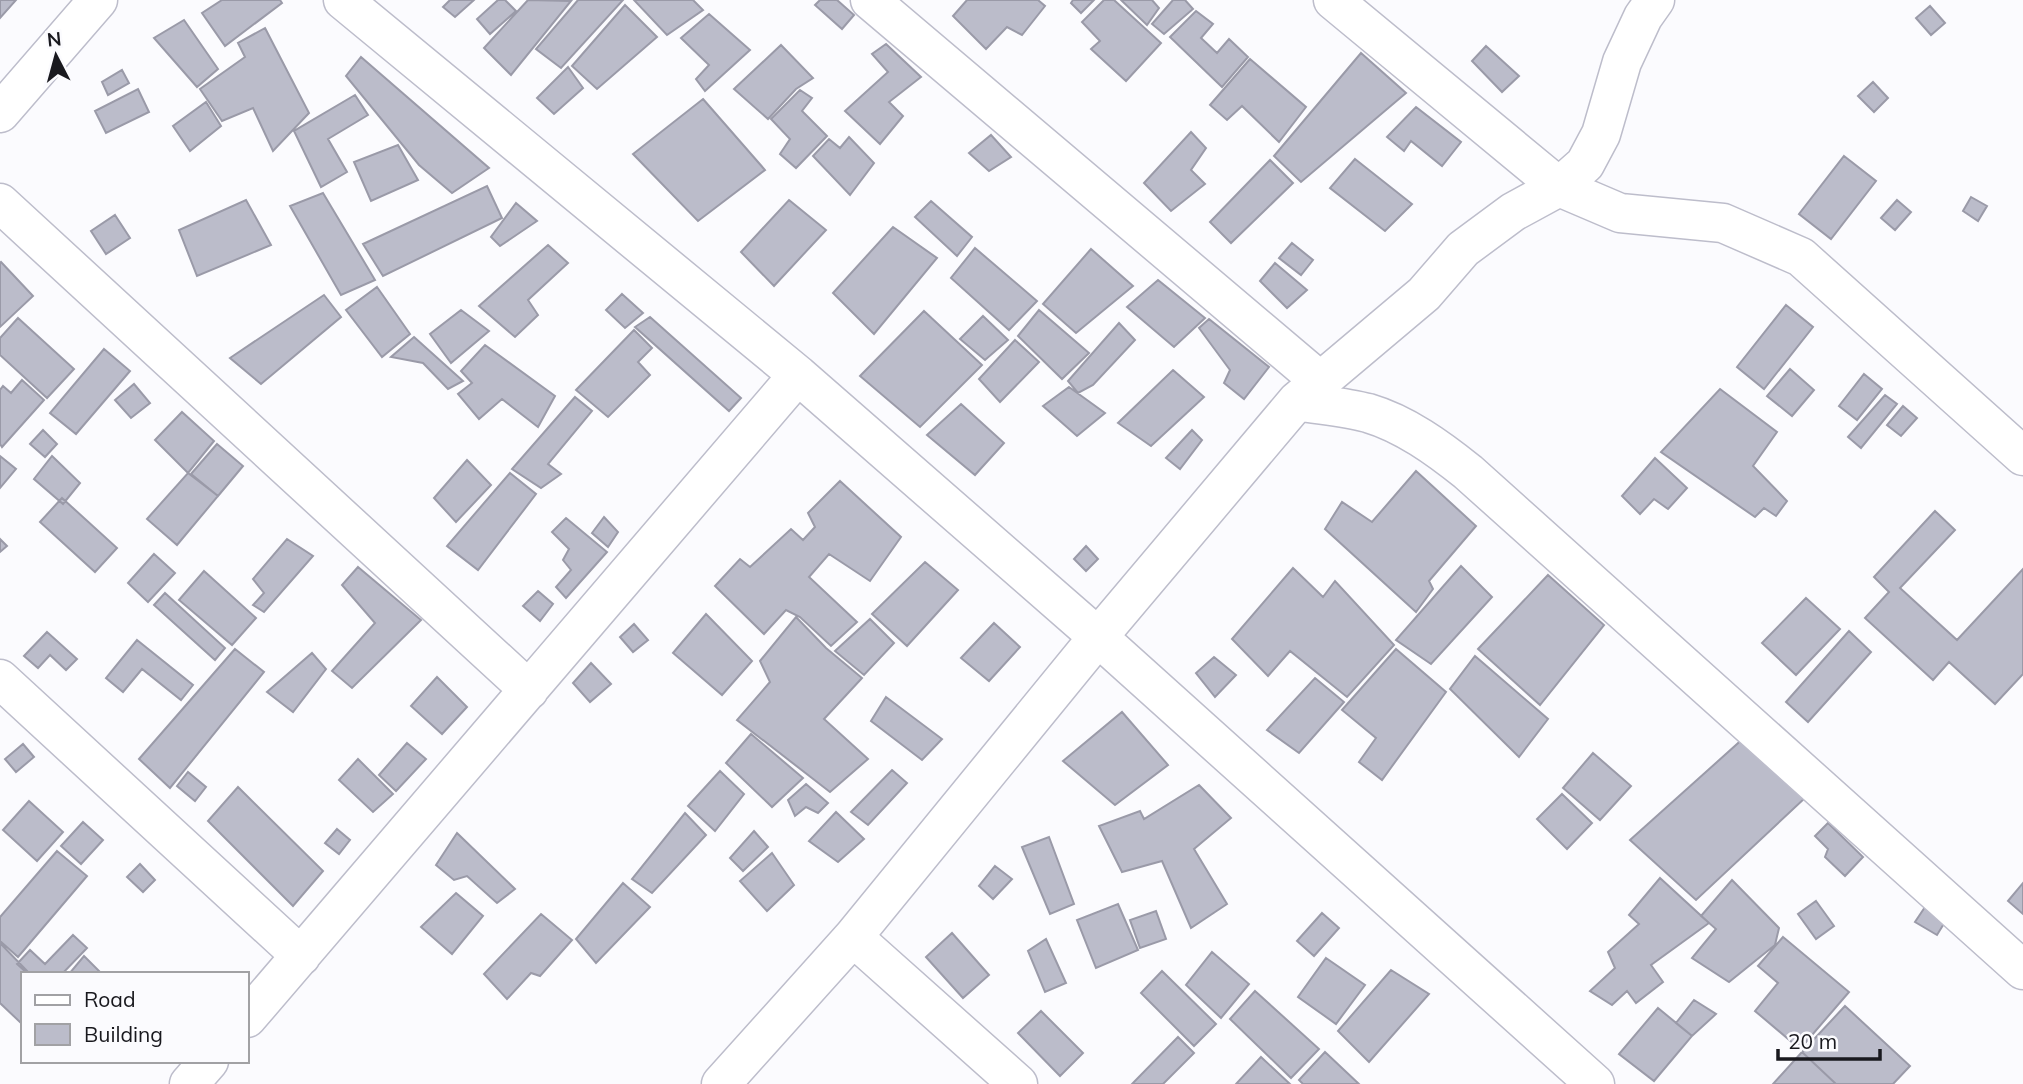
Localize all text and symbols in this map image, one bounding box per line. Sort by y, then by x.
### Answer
north arrow [21,21,91,91]
text: N [46,26,63,52]
legend [21,972,248,1063]
text: Road [84,986,135,1012]
scale bar [1778,1018,1880,1062]
text: Building [84,1021,163,1047]
text: 20 m [1788,1028,1837,1054]

